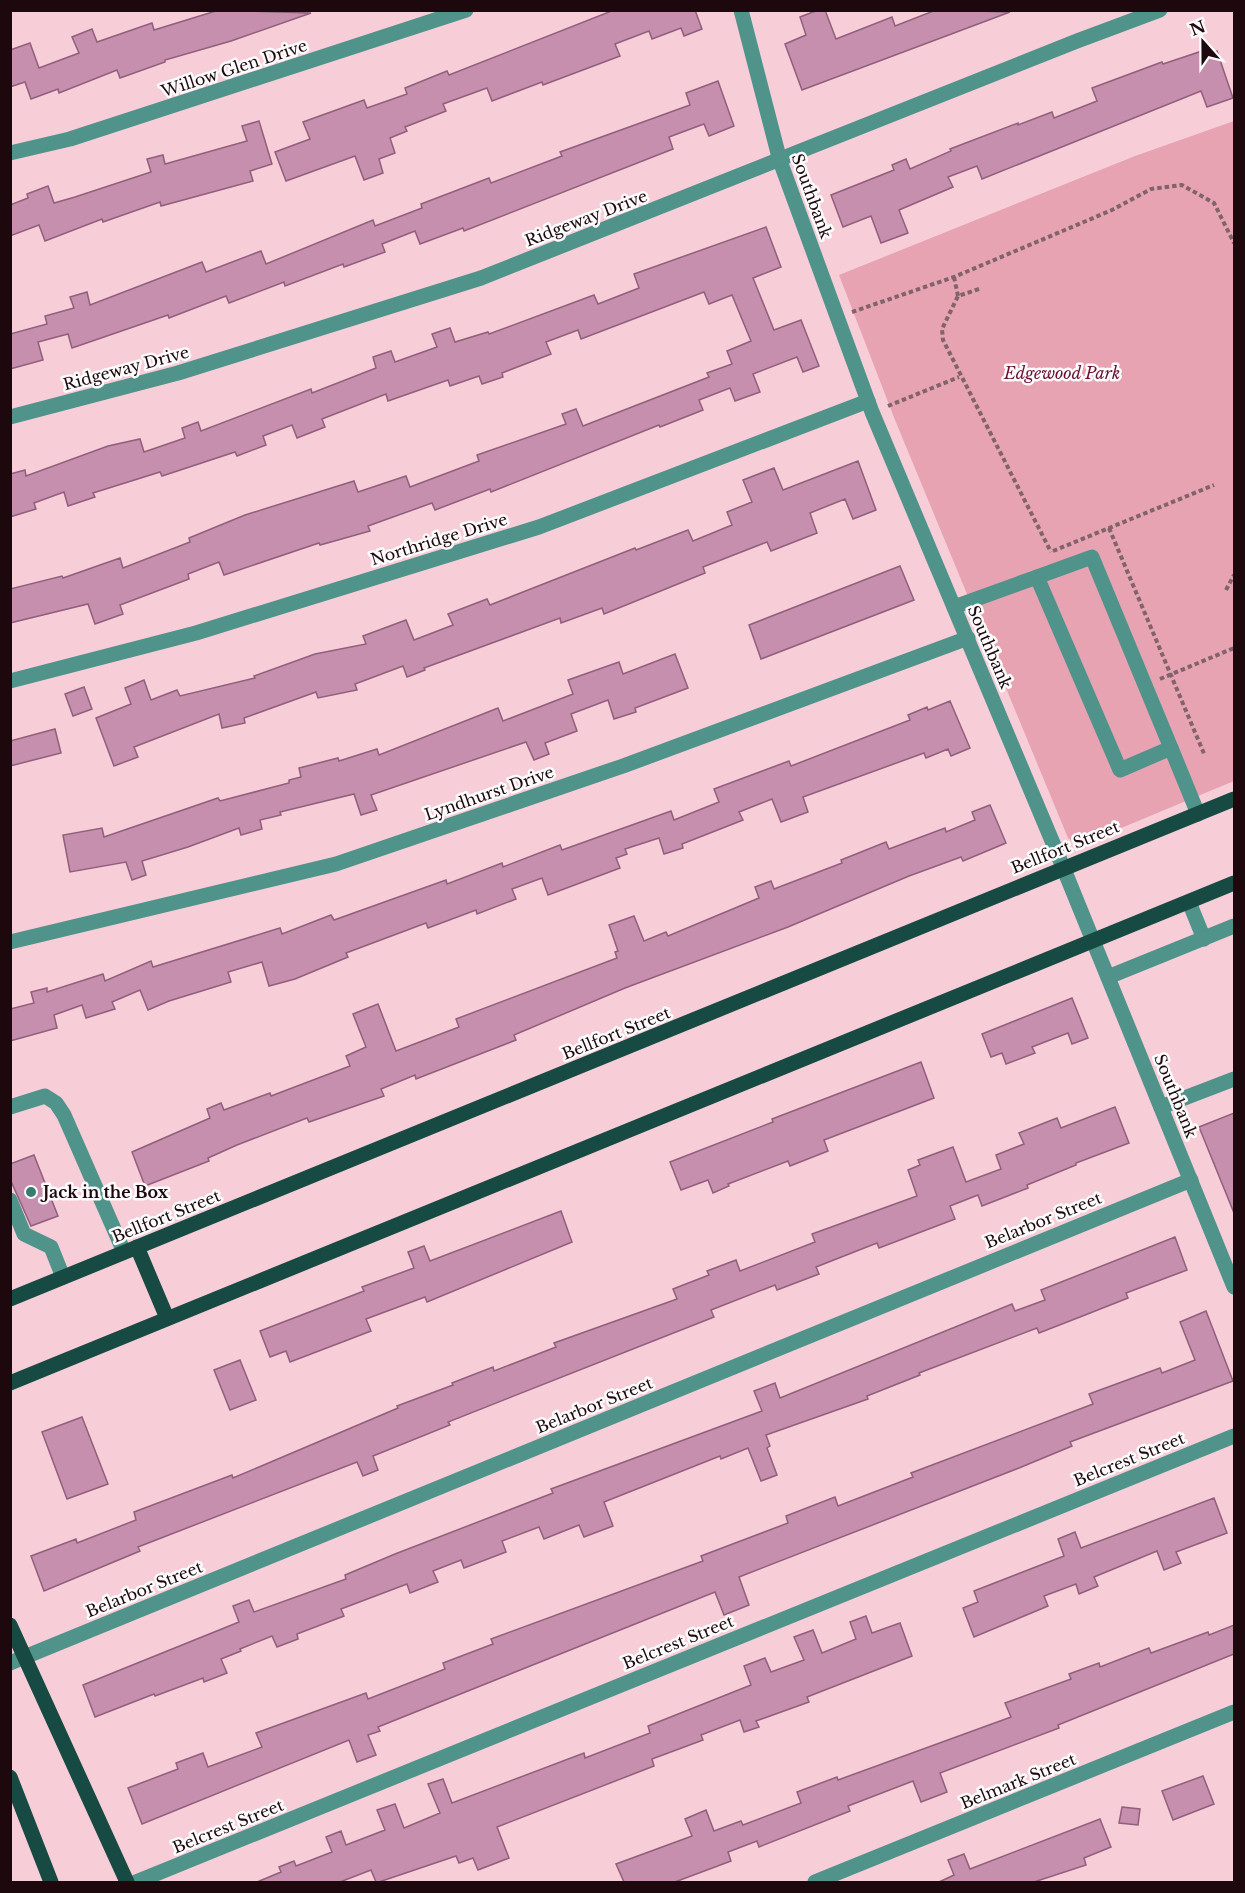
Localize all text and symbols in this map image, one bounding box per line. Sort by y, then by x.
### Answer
north arrow [1173,12,1233,72]
text: N [1187,16,1208,40]
street label: Willow Glen Drive [158,35,309,101]
street label: Southbank [787,151,837,241]
street label: Ridgeway Drive [522,185,650,251]
street label: Ridgeway Drive [61,342,191,394]
park label: Edgewood Park [1003,363,1120,383]
street label: Northridge Drive [368,509,510,569]
street label: Southbank [963,602,1017,692]
street label: Lyndhurst Drive [422,761,556,825]
street label: Bellfort Street [1008,816,1122,878]
street label: Bellfort Street [559,1002,673,1064]
street label: Southbank [1150,1051,1202,1141]
place label: Jack in the Box [40,1182,169,1202]
marker: Jack in the Box [24,1185,38,1199]
street label: Bellfort Street [109,1185,223,1247]
street label: Belarbor Street [982,1187,1104,1253]
street label: Belarbor Street [533,1372,655,1438]
street label: Belcrest Street [1071,1428,1187,1490]
street label: Belarbor Street [83,1556,205,1622]
street label: Belcrest Street [620,1611,736,1673]
street label: Belmark Street [957,1749,1079,1813]
street label: Belcrest Street [170,1795,286,1857]

